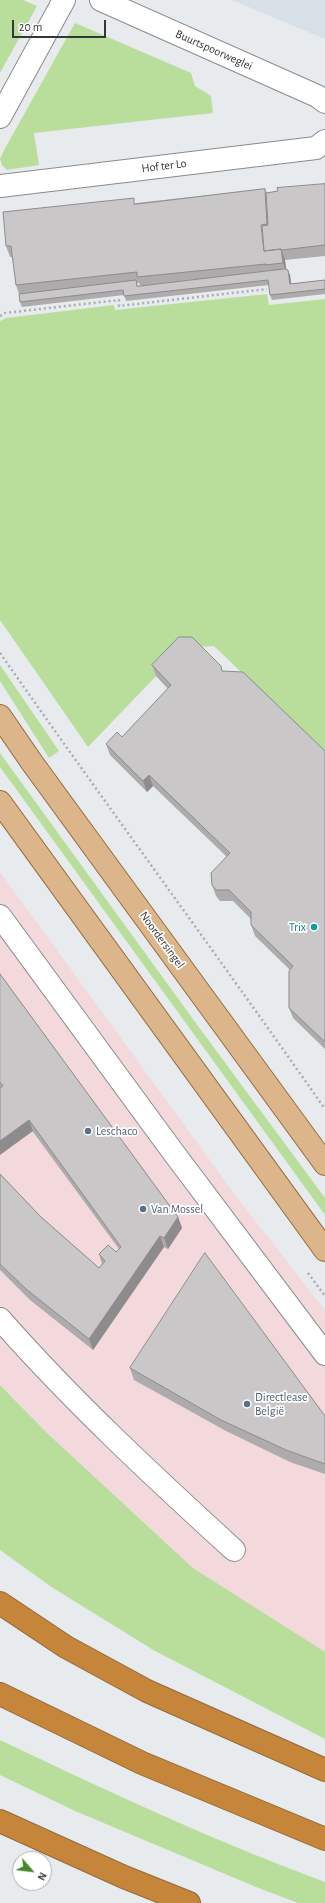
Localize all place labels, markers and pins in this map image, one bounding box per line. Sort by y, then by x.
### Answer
place label: Trix [289,920,306,934]
marker: Trix [309,922,319,932]
place label: Leschaco [96,1124,138,1138]
marker: Leschaco [83,1126,93,1136]
place label: Van Mossel [151,1202,203,1216]
marker: Van Mossel [138,1204,148,1214]
place label: Directlease België [255,1390,308,1418]
marker: Directlease België [242,1399,252,1409]

